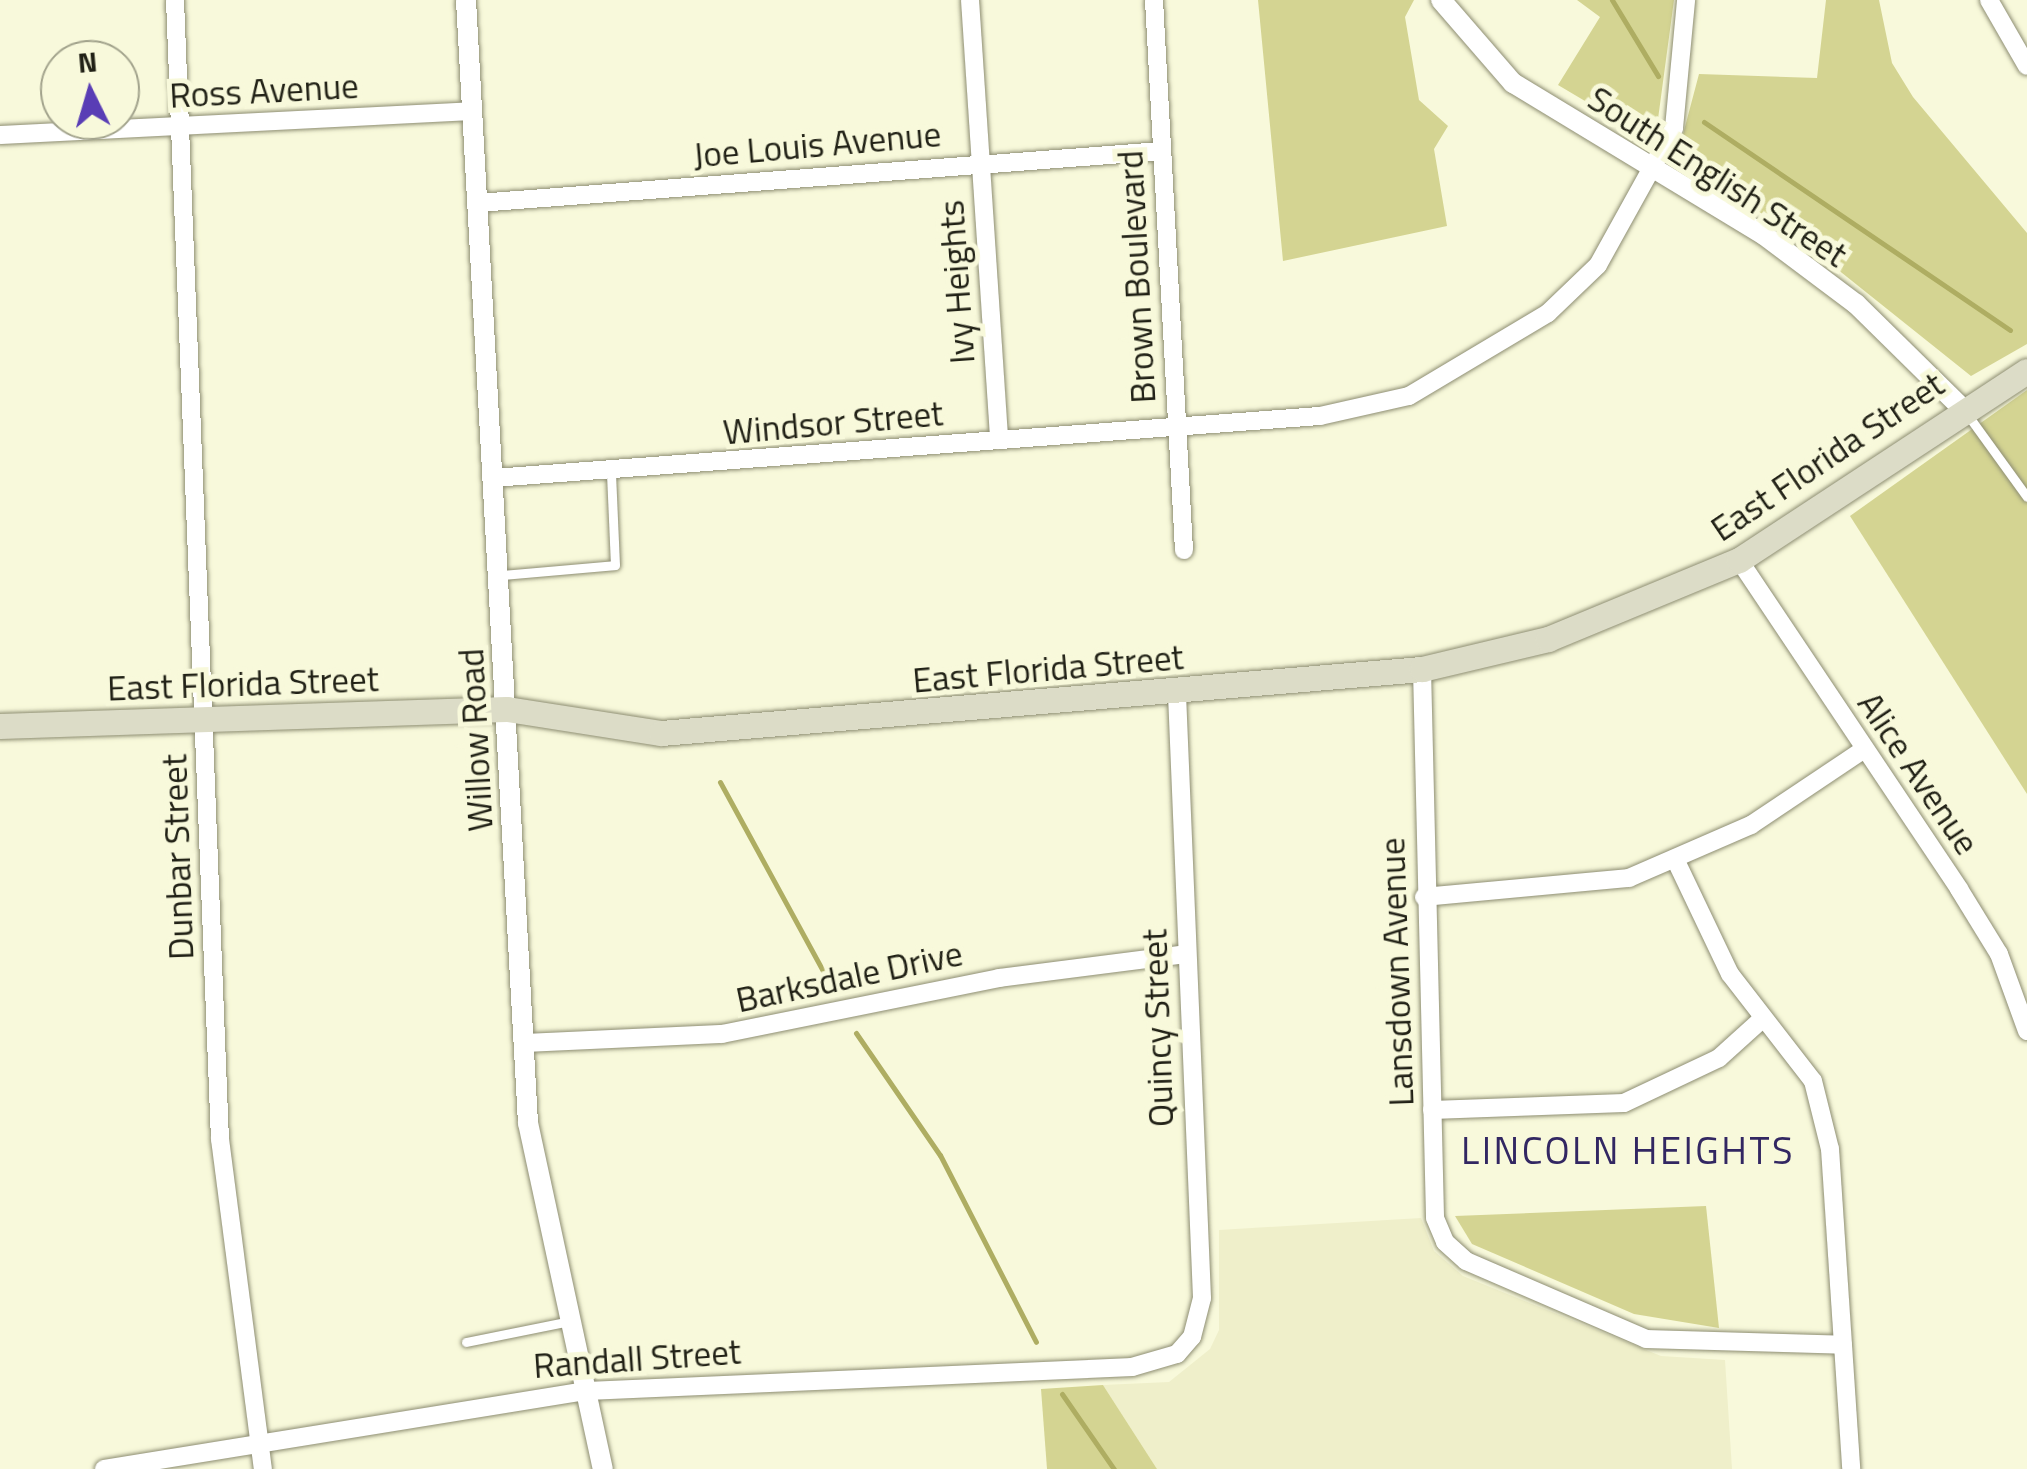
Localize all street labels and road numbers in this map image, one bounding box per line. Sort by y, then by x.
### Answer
street label: Ross Avenue [168,64,360,116]
street label: South English Street [1581,77,1855,275]
street label: Joe Louis Avenue [691,112,943,176]
street label: Brown Boulevard [1108,149,1164,405]
street label: Ivy Heights [929,199,983,365]
street label: East Florida Street [1703,363,1951,549]
street label: Windsor Street [721,391,945,453]
street label: East Florida Street [911,635,1185,701]
street label: Willow Road [449,647,501,833]
street label: East Florida Street [106,657,380,709]
street label: Alice Avenue [1849,684,1989,862]
street label: Dunbar Street [152,753,202,961]
street label: Lansdown Avenue [1370,837,1422,1107]
street label: Quincy Street [1133,928,1181,1128]
street label: Barksdale Drive [732,932,966,1020]
street label: Randall Street [532,1330,742,1386]

